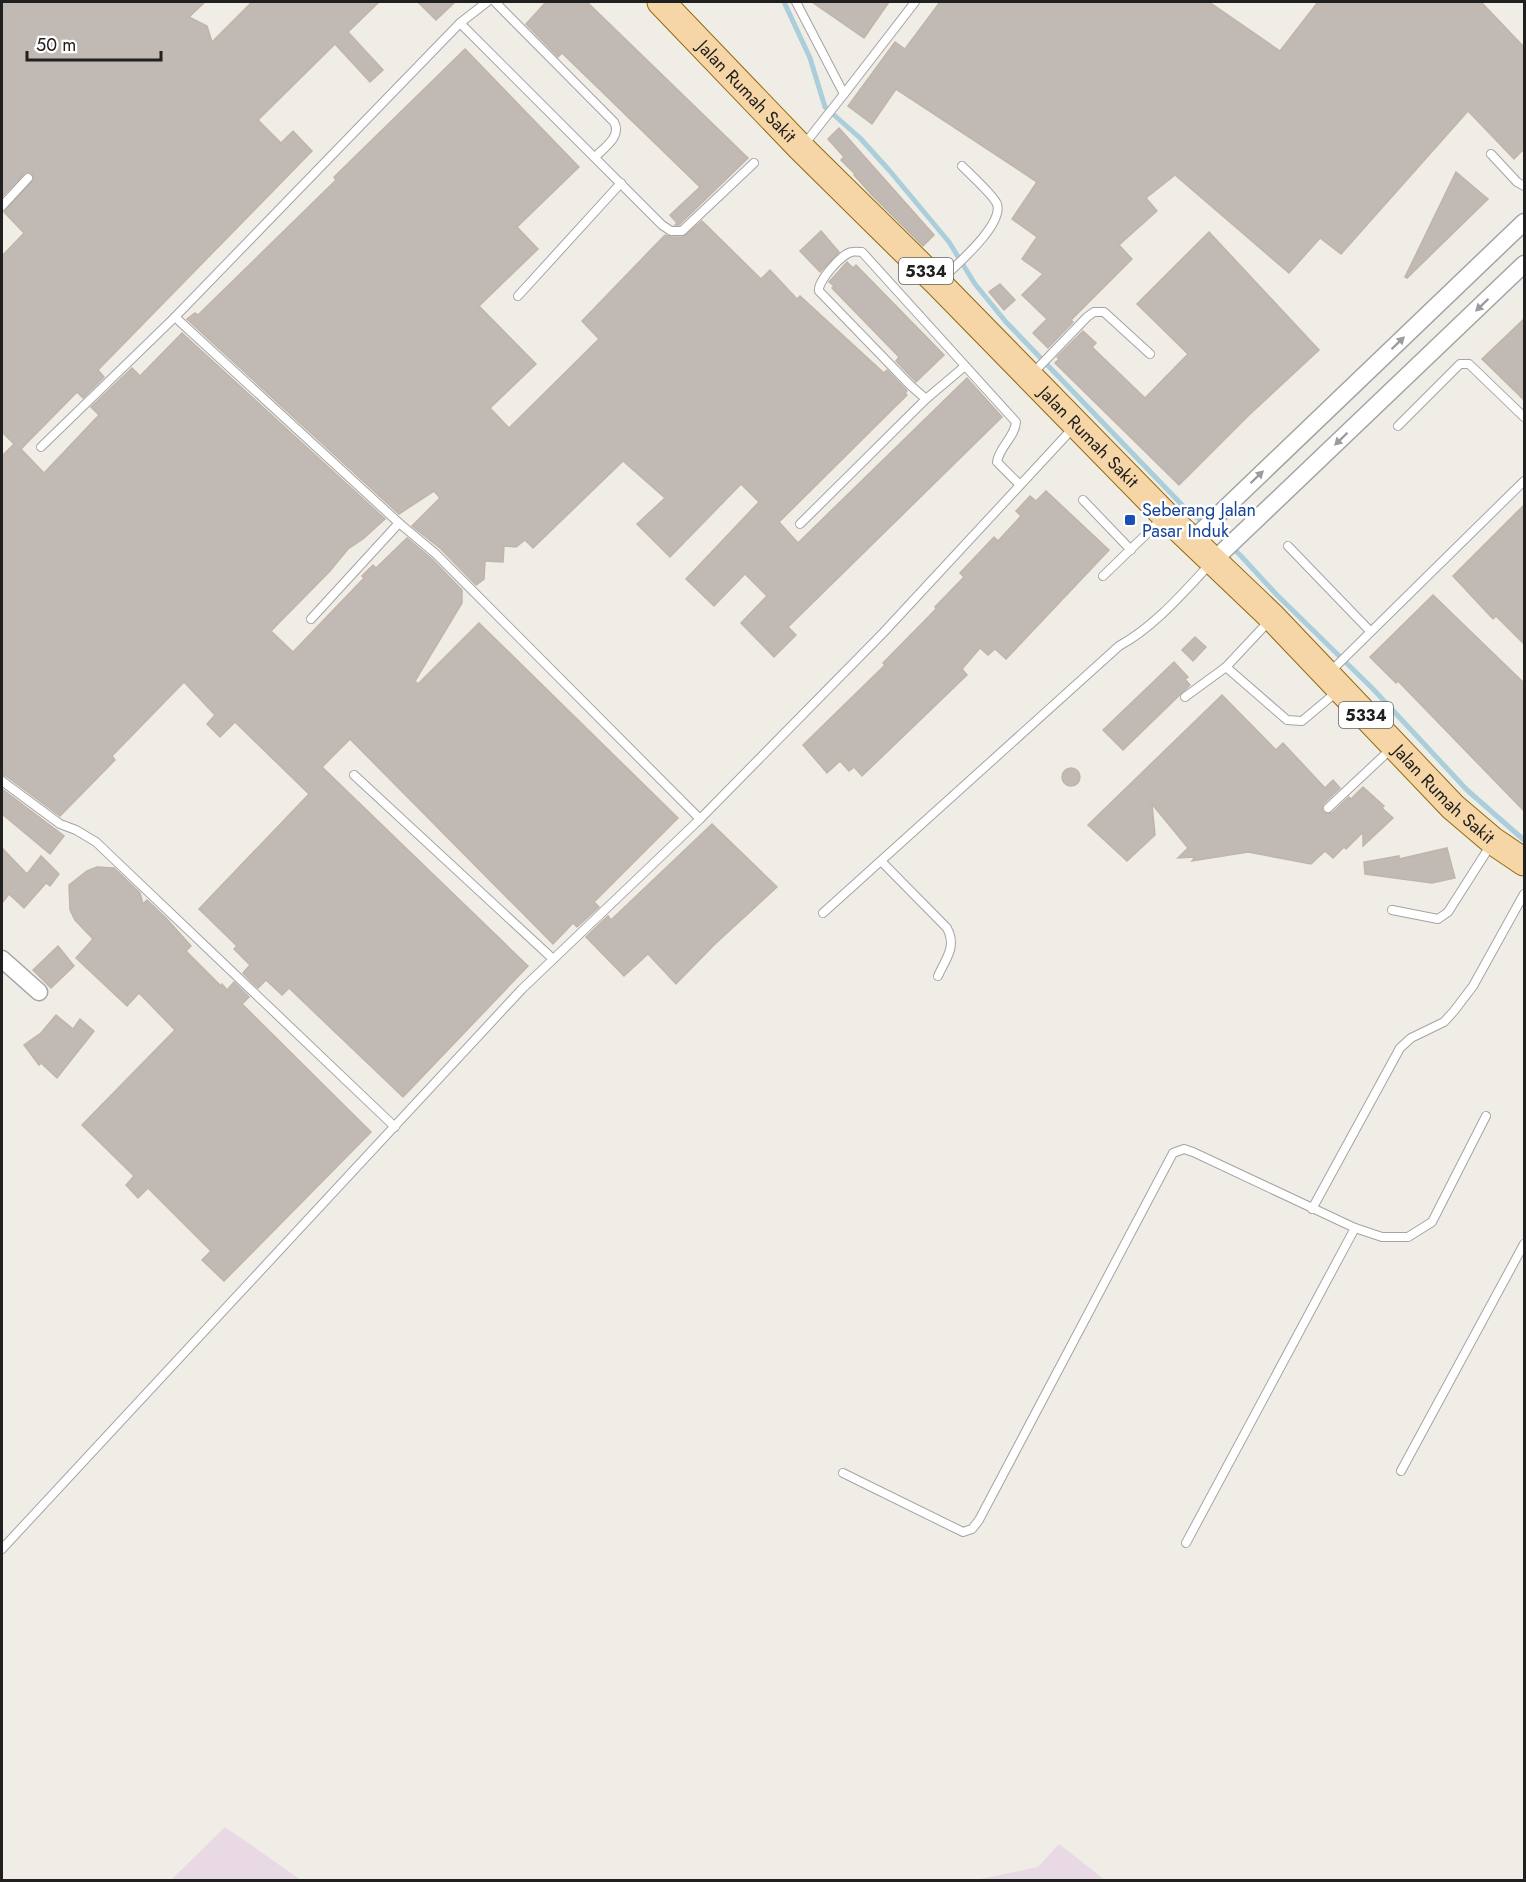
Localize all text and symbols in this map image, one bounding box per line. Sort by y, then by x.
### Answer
scale bar [27,24,160,62]
text: 50 m [36,32,76,58]
street label: Jalan Rumah Sakit [690,33,803,149]
road number: 5334 [899,258,953,284]
one-way arrow [1476,297,1490,311]
one-way arrow [1391,336,1405,350]
street label: Jalan Rumah Sakit [1031,379,1145,494]
one-way arrow [1334,432,1349,445]
one-way arrow [1250,470,1265,484]
place label: Seberang Jalan Pasar Induk [1142,497,1256,544]
marker: Seberang Jalan Pasar Induk [1123,513,1137,527]
road number: 5334 [1339,702,1393,728]
street label: Jalan Rumah Sakit [1386,737,1501,851]

